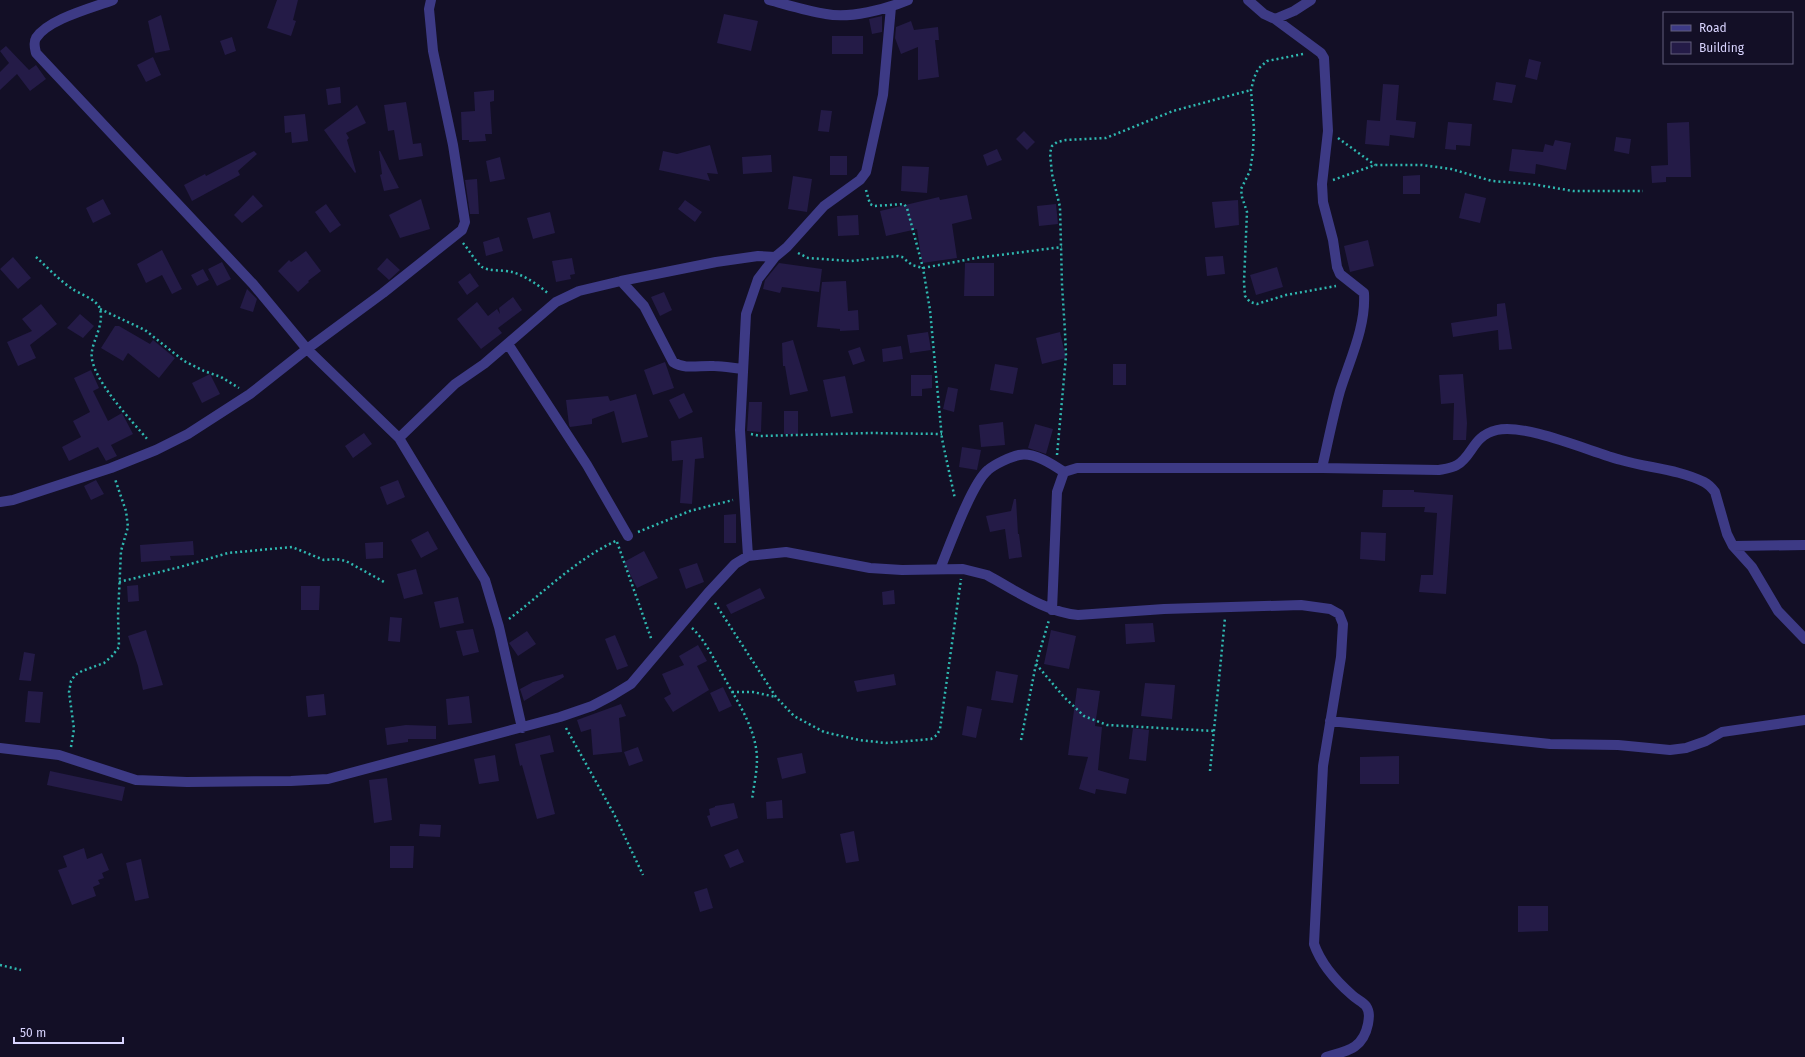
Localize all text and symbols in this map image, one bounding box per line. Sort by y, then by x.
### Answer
legend [1663,12,1793,64]
text: Road [1699,21,1727,35]
text: Building [1699,41,1745,55]
scale bar [14,1019,123,1045]
text: 50 m [20,1026,46,1040]

